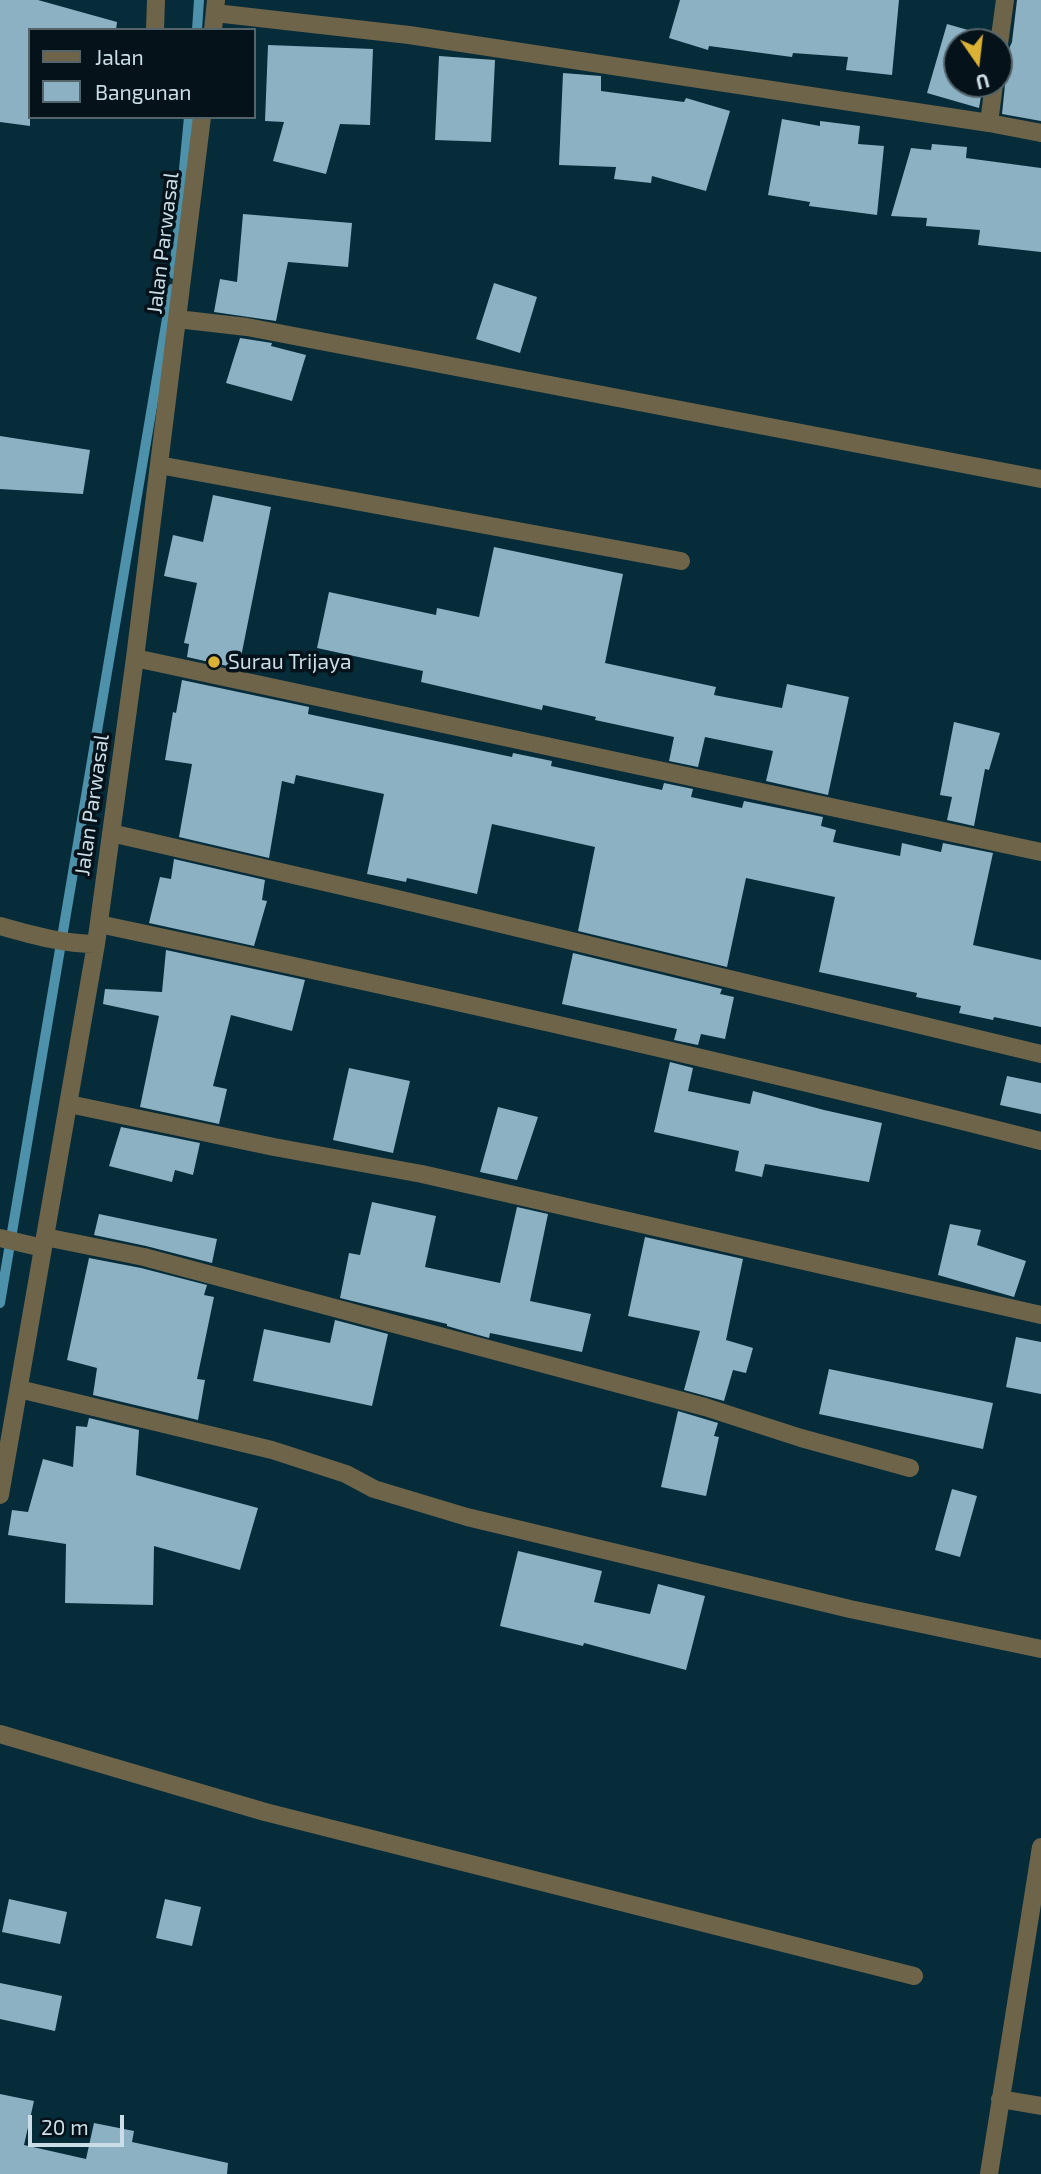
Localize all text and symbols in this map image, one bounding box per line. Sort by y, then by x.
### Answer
legend [28,28,256,119]
north arrow [943,28,1013,98]
text: Jalan [95,44,144,69]
text: U [974,69,992,95]
text: Bangunan [95,79,191,104]
street label: Jalan Parwasal [142,171,184,315]
place label: Surau Trijaya [228,649,352,675]
marker: Surau Trijaya [206,654,222,670]
street label: Jalan Parwasal [70,733,114,877]
scale bar [32,2100,128,2144]
text: 20 m [41,2114,89,2139]

